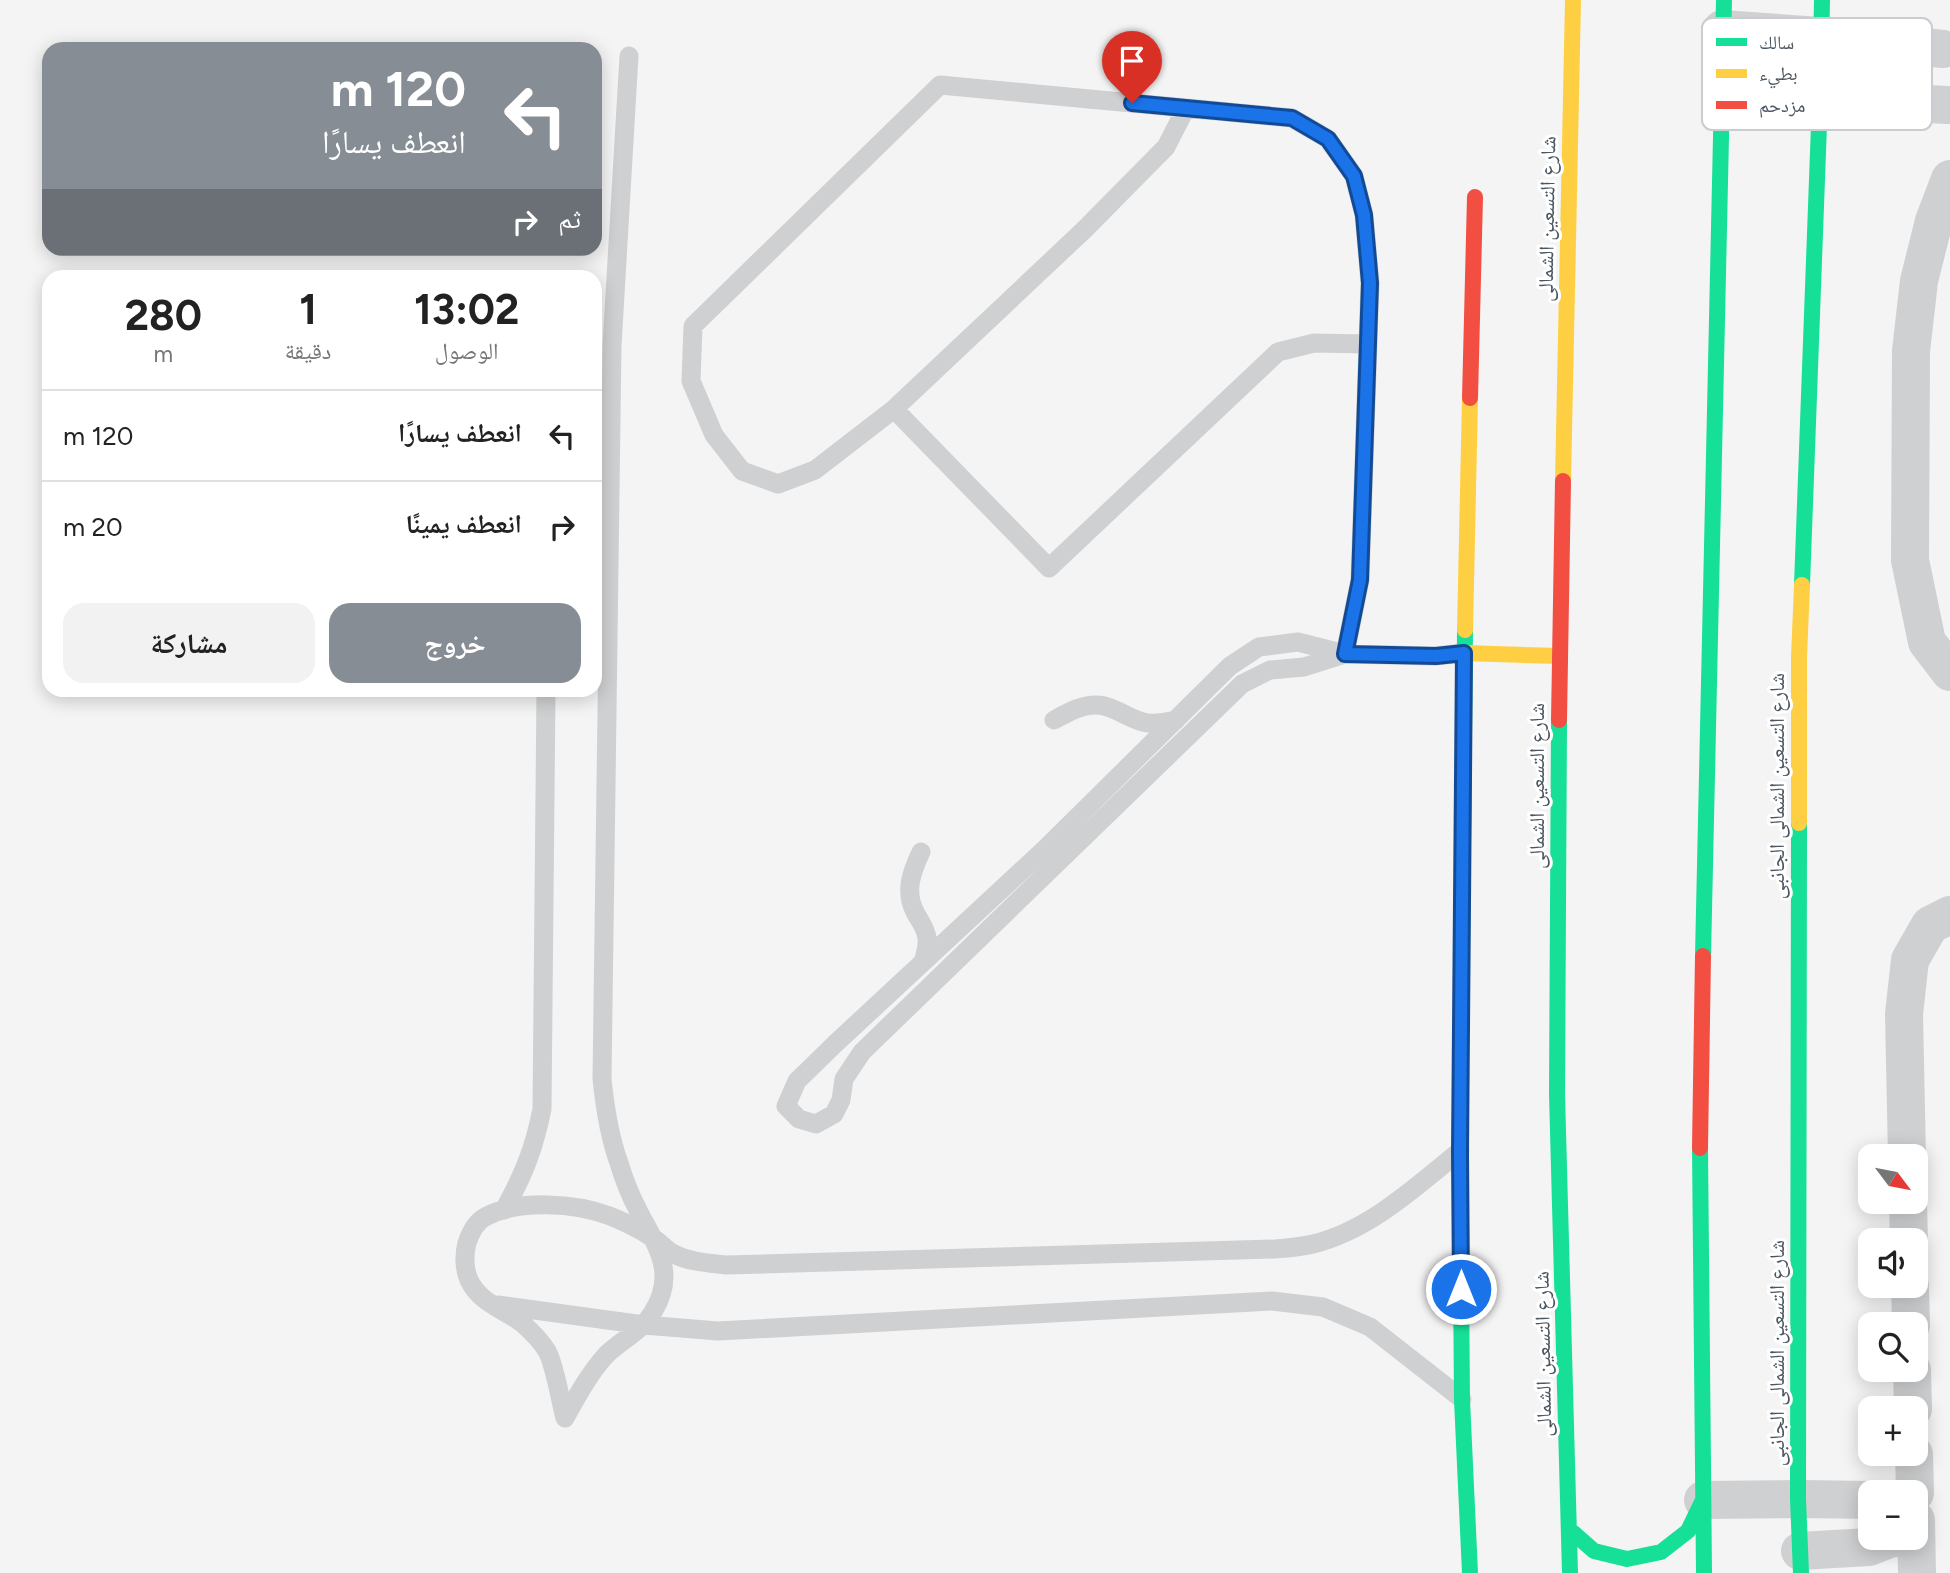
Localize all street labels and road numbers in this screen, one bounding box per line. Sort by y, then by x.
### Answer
street label: شارع التسعين الشمالى [1533,136,1561,302]
street label: شارع التسعين الشمالى الجانبى [1764,673,1790,899]
street label: شارع التسعين الشمالى [1524,703,1550,869]
street label: شارع التسعين الشمالى الجانبى [1764,1240,1790,1466]
street label: شارع التسعين الشمالى [1529,1271,1557,1437]

